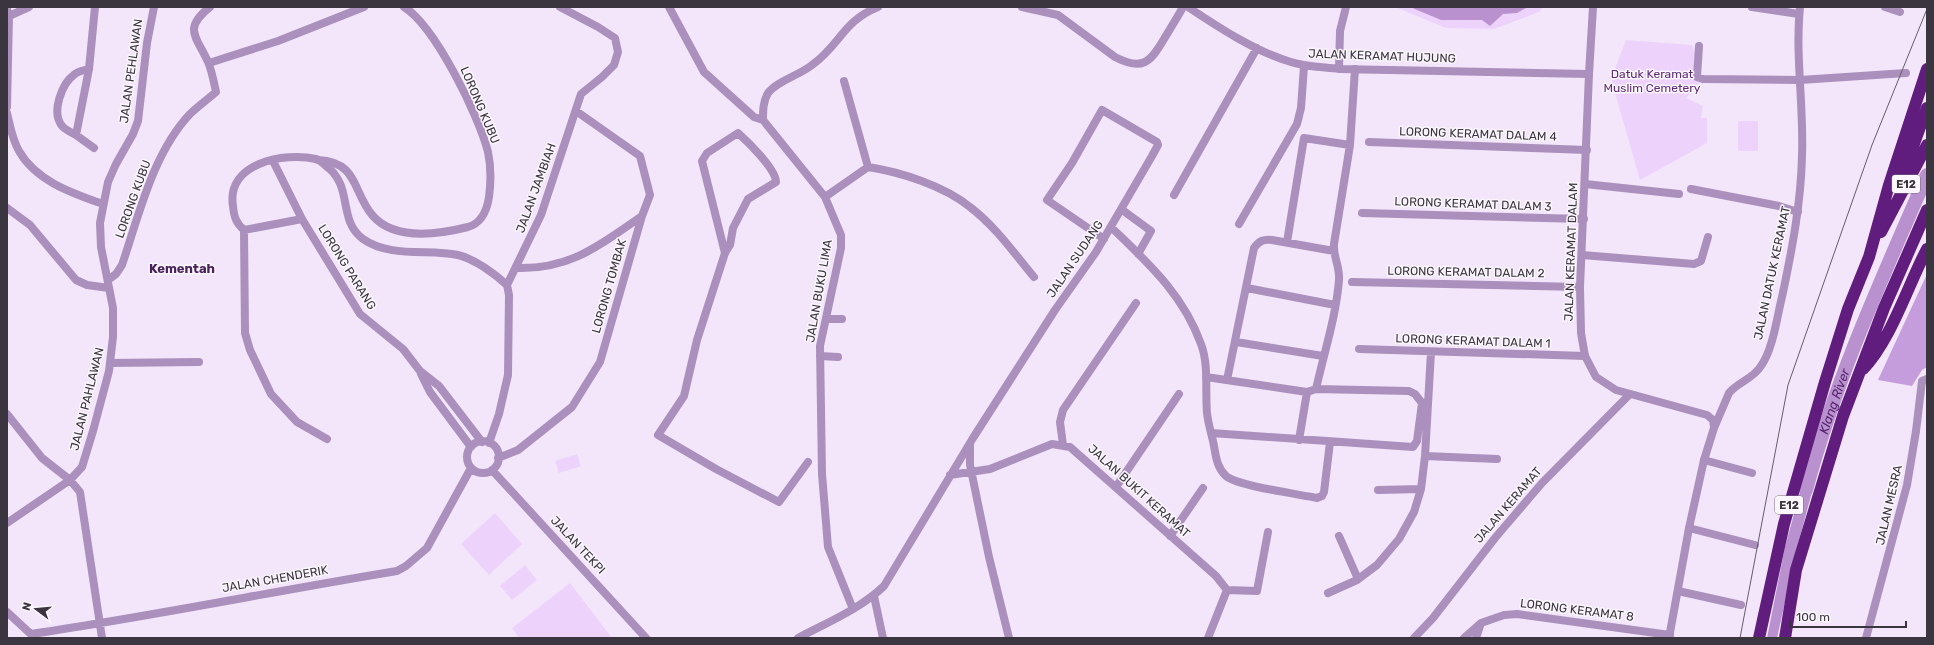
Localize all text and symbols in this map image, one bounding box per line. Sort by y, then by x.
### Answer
street label: JALAN PEHLAWAN [117,18,145,124]
street label: JALAN KERAMAT HUJUNG [1308,46,1456,66]
street label: LORONG KUBU [457,64,503,146]
park label: Datuk Keramat Muslim Cemetery [1604,67,1701,95]
street label: LORONG KERAMAT DALAM 4 [1399,124,1558,144]
street label: JALAN JAMBIAH [513,141,559,235]
street label: LORONG KUBU [112,158,154,240]
road number: E12 [1892,175,1920,193]
street label: JALAN KERAMAT DALAM [1562,182,1580,322]
street label: LORONG KERAMAT DALAM 3 [1394,194,1552,214]
street label: JALAN DATUK KERAMAT [1751,205,1793,341]
street label: JALAN SUDANG [1044,218,1106,300]
street label: LORONG PARANG [315,222,379,312]
street label: LORONG TOMBAK [589,236,629,335]
street label: JALAN BUKU LIMA [803,238,835,344]
district label: Kementah [149,261,215,276]
street label: LORONG KERAMAT DALAM 2 [1387,264,1545,280]
street label: LORONG KERAMAT DALAM 1 [1395,331,1551,351]
street label: JALAN PAHLAWAN [67,346,107,452]
water label: Klang River [1816,366,1853,436]
street label: JALAN BUKIT KERAMAT [1085,442,1193,540]
street label: JALAN KERAMAT [1471,464,1545,546]
street label: JALAN MESRA [1873,464,1905,546]
road number: E12 [1775,496,1803,514]
street label: JALAN TEKPI [548,513,608,577]
street label: JALAN CHENDERIK [221,563,330,595]
north arrow [16,589,56,629]
street label: LORONG KERAMAT 8 [1519,596,1635,624]
text: N [20,601,34,612]
scale bar [1790,603,1906,629]
text: 100 m [1796,610,1830,624]

